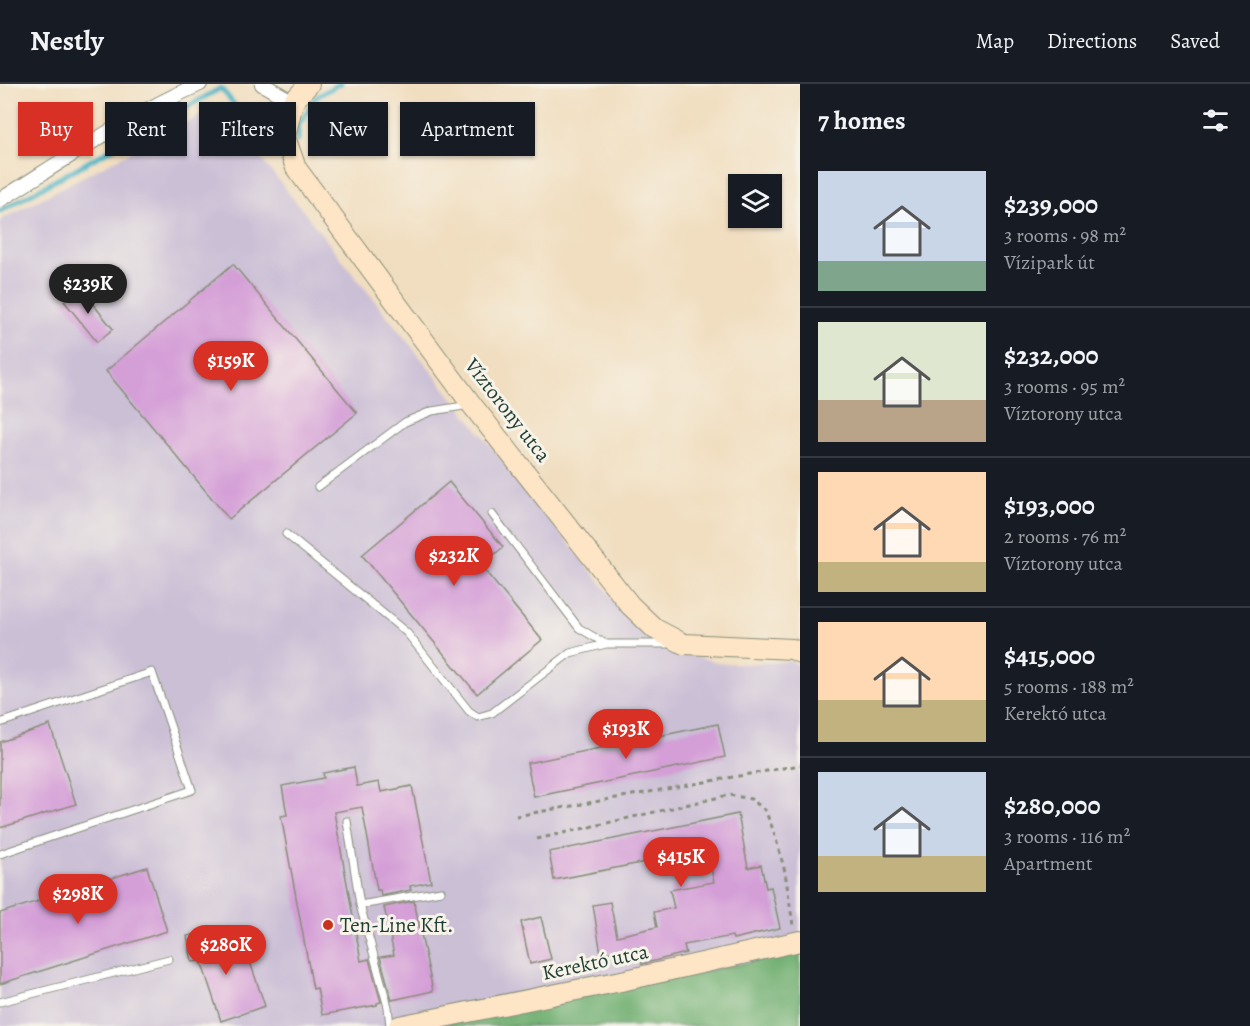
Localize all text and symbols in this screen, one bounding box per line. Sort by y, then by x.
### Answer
text: Nestly [30,22,104,60]
text: Map [976,27,1014,55]
text: Directions [1047,27,1137,55]
text: Saved [1170,27,1220,55]
chip: Buy [18,102,93,156]
chip: Rent [105,102,187,156]
chip: Filters [199,102,296,156]
chip: New [308,102,388,156]
chip: Apartment [400,102,535,156]
text: 7 homes [818,103,906,138]
icon: filters [1199,104,1232,137]
map controls [728,174,782,228]
button: layers [728,174,782,228]
text: $239,000 [1004,187,1098,222]
icon: home [866,195,938,267]
text: 3 rooms · 98 m² [1004,222,1126,249]
text: Vízipark út [1004,249,1095,276]
pin: $239K [46,264,130,315]
text: $239K [63,270,113,297]
text: $232,000 [1004,338,1099,373]
pin: $159K [189,341,273,392]
icon: home [866,346,938,418]
text: $159K [207,347,255,374]
street label: Víztorony utca [458,351,558,468]
text: 3 rooms · 95 m² [1004,373,1125,400]
text: Víztorony utca [1004,400,1123,427]
text: $193,000 [1004,488,1095,523]
icon: home [866,496,938,568]
text: 2 rooms · 76 m² [1004,523,1126,550]
pin: $232K [412,536,496,587]
text: $232K [429,542,479,569]
text: Víztorony utca [1004,550,1123,577]
text: $415,000 [1004,638,1095,673]
icon: home [866,646,938,718]
text: 5 rooms · 188 m² [1004,673,1134,700]
text: Kerektó utca [1004,700,1107,727]
pin: $193K [584,709,668,760]
text: $193K [602,715,650,742]
text: $280,000 [1004,788,1100,823]
icon: home [866,796,938,868]
text: 3 rooms · 116 m² [1004,823,1130,850]
pin: $415K [639,837,723,888]
text: $415K [657,843,705,870]
text: Apartment [1004,850,1093,877]
pin: $298K [36,874,120,925]
text: $298K [53,880,103,907]
place label: Ten-Line Kft. [340,911,453,939]
marker: Ten-Line Kft. [321,918,335,932]
pin: $280K [184,925,268,976]
text: $280K [200,931,252,958]
street label: Kerektó utca [539,937,651,987]

